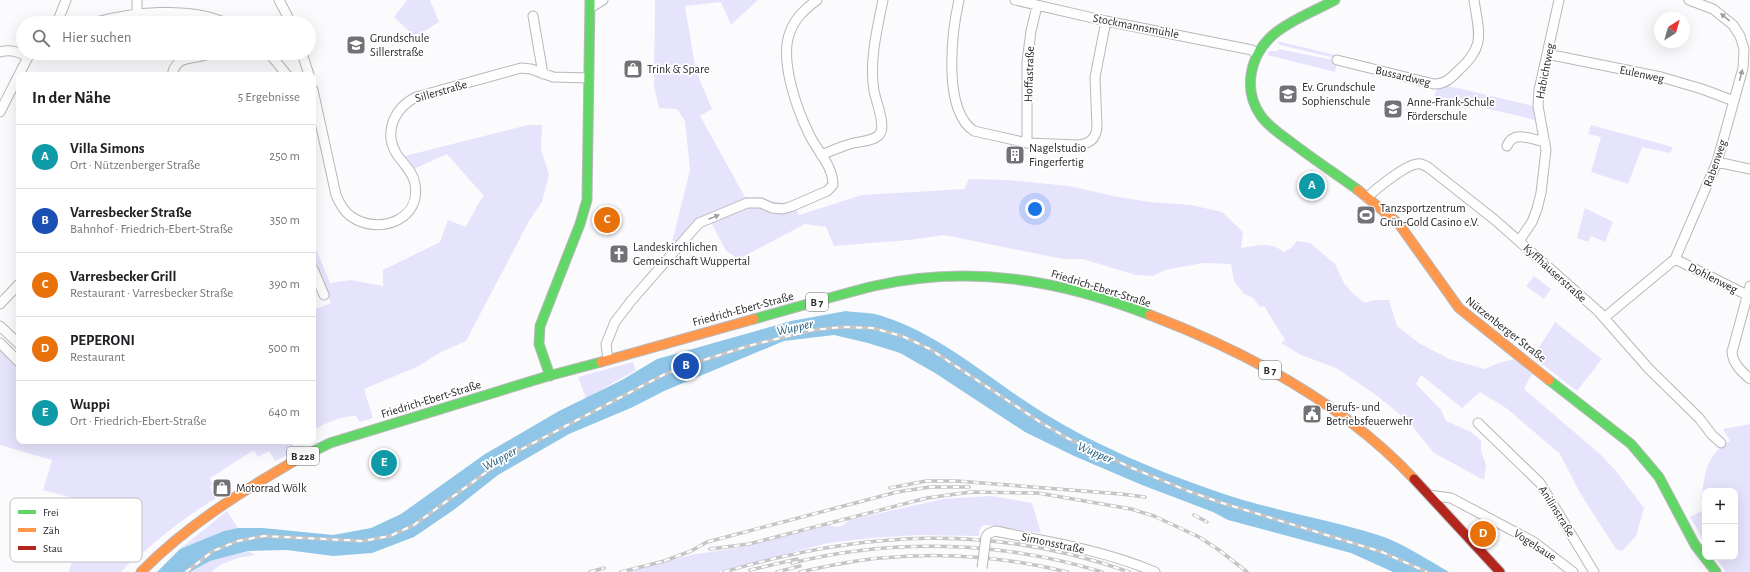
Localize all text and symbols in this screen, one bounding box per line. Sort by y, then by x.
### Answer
street label: Stockmannsmühle [1092,12,1180,40]
north arrow [1654,12,1690,48]
one-way arrow [1719,12,1730,21]
search box [16,16,316,60]
icon: search [30,27,52,49]
text: Hier suchen [62,30,132,45]
place label: Grundschule Sillerstraße [370,32,429,58]
school or university icon: Grundschule Sillerstraße [345,34,367,56]
street label: Habichtweg [1534,42,1556,100]
street label: Hoffastraße [1022,46,1036,102]
shop icon: Trink & Spare [622,58,644,80]
place label: Trink & Spare [647,63,709,75]
street label: Eulenweg [1619,63,1666,85]
street label: Bussardweg [1374,64,1432,88]
one-way arrow [1738,69,1744,81]
street label: Sillerstraße [414,78,468,104]
place label: Ev. Grundschule Sophienschule [1302,81,1376,107]
school or university icon: Ev. Grundschule Sophienschule [1277,83,1299,105]
text: In der Nähe [32,89,111,106]
text: 5 Ergebnisse [238,91,300,104]
place label: Anne-Frank-Schule Förderschule [1407,96,1495,122]
school or university icon: Anne-Frank-Schule Förderschule [1382,98,1404,120]
street label: Rabenweg [1701,138,1729,188]
text: Villa Simons [70,141,145,156]
place label: Nagelstudio Fingerfertig [1029,142,1086,168]
building icon: Nagelstudio Fingerfertig [1004,144,1026,166]
text: A [41,150,49,163]
text: 250 m [269,150,300,163]
text: Ort · Nützenberger Straße [70,159,200,172]
pin: A [1299,171,1325,201]
your location [1025,199,1045,219]
place label: Tanzsportzentrum Grün-Gold Casino e.V. [1380,202,1479,228]
sports icon: Tanzsportzentrum Grün-Gold Casino e.V. [1355,204,1377,226]
text: Varresbecker Straße [70,205,192,220]
pin: C [594,205,620,235]
one-way arrow [708,213,720,219]
text: B [41,214,49,227]
text: 350 m [270,214,300,227]
text: Bahnhof · Friedrich-Ebert-Straße [70,223,233,236]
place label: Landeskirchlichen Gemeinschaft Wuppertal [633,241,750,267]
street label: Kyffhäuserstraße [1520,242,1589,305]
church icon: Landeskirchlichen Gemeinschaft Wuppertal [608,243,630,265]
street label: Dohlenweg [1686,261,1740,296]
street label: Friedrich-Ebert-Straße [1050,267,1152,309]
text: Varresbecker Grill [70,269,176,284]
text: C [42,278,48,291]
text: 390 m [269,278,300,291]
text: Restaurant · Varresbecker Straße [70,287,233,300]
street label: Friedrich-Ebert-Straße [691,290,795,328]
road number: B 7 [806,293,828,311]
street label: Nützenberger Straße [1464,294,1548,364]
water label: Wupper [775,317,815,339]
text: PEPERONI [70,333,135,348]
text: D [41,342,49,355]
text: 500 m [268,342,300,355]
text: Restaurant [70,351,125,364]
pin: B [673,351,699,381]
road number: B 7 [1259,361,1281,379]
street label: Friedrich-Ebert-Straße [380,378,482,420]
text: Wuppi [70,397,110,412]
place label: Berufs- und Betriebsfeuerwehr [1326,401,1413,427]
public building icon: Berufs- und Betriebsfeuerwehr [1301,403,1323,425]
text: E [42,406,48,419]
text: 640 m [268,406,300,419]
text: Ort · Friedrich-Ebert-Straße [70,415,206,428]
water label: Wupper [1075,440,1115,467]
water label: Wupper [481,444,520,474]
road number: B 228 [287,447,319,465]
pin: E [371,448,397,478]
shop icon: Motorrad Wölk [211,477,233,499]
place label: Motorrad Wölk [236,482,307,494]
street label: Anilinstraße [1537,483,1577,539]
map controls [1702,488,1738,560]
button: + [1702,488,1738,524]
legend [10,498,142,562]
text: Frei [43,507,59,518]
pin: D [1470,519,1496,549]
button: − [1702,524,1738,560]
text: Zäh [43,525,60,536]
street label: Vogelsaue [1512,527,1558,563]
street label: Simonsstraße [1020,530,1086,556]
text: Stau [43,543,63,554]

